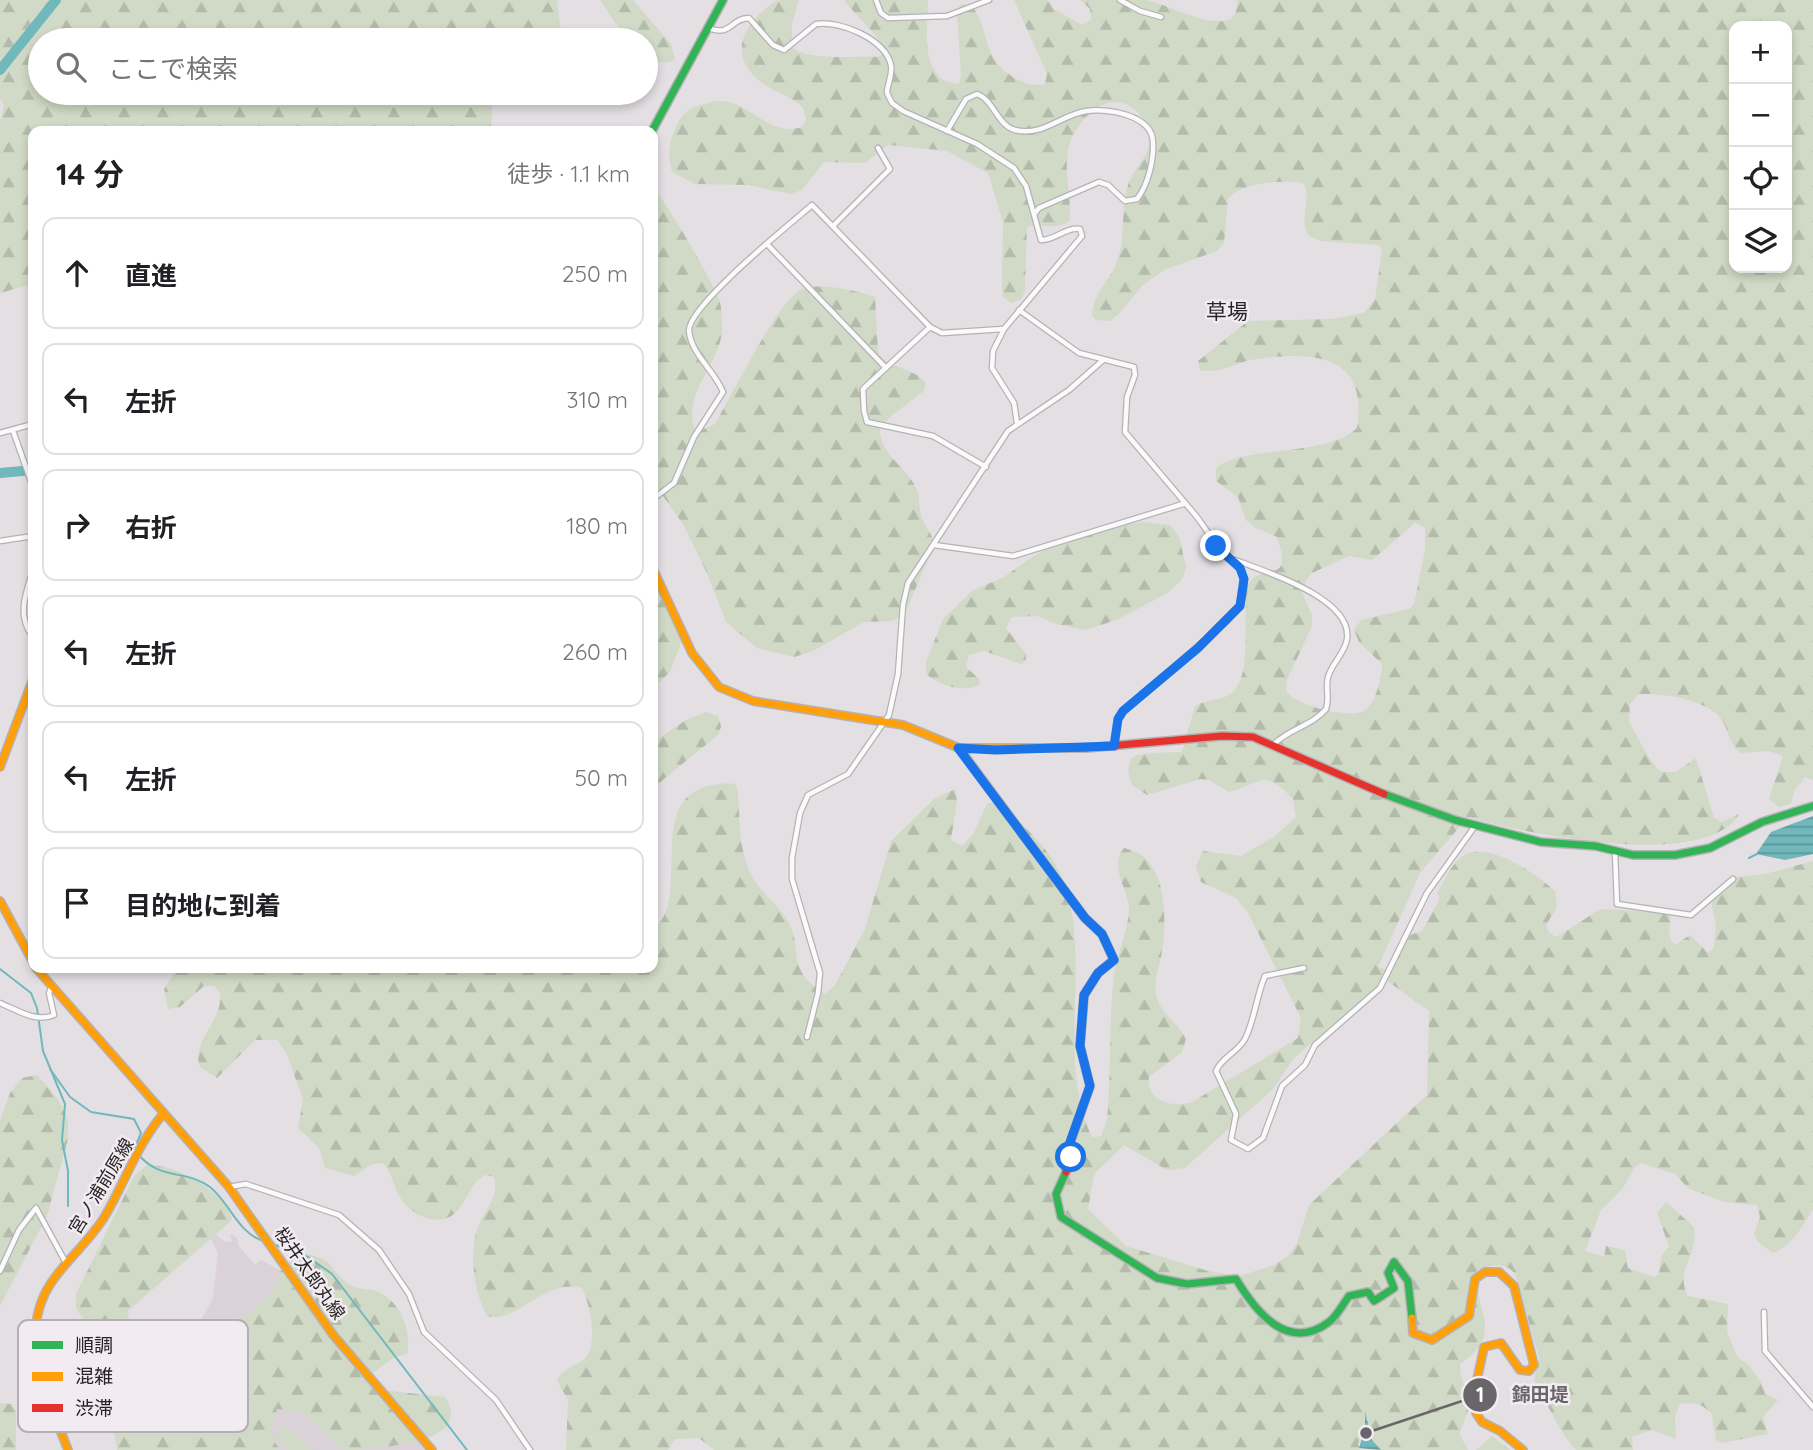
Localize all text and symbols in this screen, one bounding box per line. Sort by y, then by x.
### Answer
map controls [1729,21,1792,273]
button: + [1729,21,1792,84]
search box [28,28,658,105]
icon: search [52,48,90,86]
text: ここで検索 [108,52,238,85]
button: − [1729,84,1792,147]
button: locate [1729,147,1792,210]
text: 14 分 [56,155,124,193]
text: 徒歩 · 1.1 km [507,159,630,188]
button: layers [1729,210,1792,273]
icon: ahead [58,254,96,292]
text: 直進 [125,259,177,292]
text: 250 m [562,259,628,288]
district label: 草場 [1206,298,1248,324]
icon: left [58,380,96,418]
text: 左折 [125,385,177,418]
text: 310 m [566,385,628,414]
icon: right [58,506,96,544]
text: 右折 [125,511,177,544]
text: 180 m [566,511,628,540]
route end [1200,530,1231,561]
icon: left [58,632,96,670]
text: 左折 [125,637,177,670]
text: 260 m [562,637,628,666]
icon: left [58,758,96,796]
text: 左折 [125,763,177,796]
text: 50 m [575,763,628,792]
icon: arrive [58,884,96,922]
text: 目的地に到着 [125,889,281,922]
street label: 宮ノ浦前原線 [63,1134,139,1238]
route start [1055,1141,1086,1172]
street label: 桜井太郎丸線 [270,1222,350,1324]
legend [18,1320,248,1432]
text: 順調 [75,1333,113,1357]
text: 混雑 [75,1364,113,1388]
callout: 錦田堤 [1462,1375,1582,1415]
text: 1 [1476,1381,1484,1407]
text: 錦田堤 [1511,1382,1569,1406]
text: 渋滞 [75,1396,113,1420]

